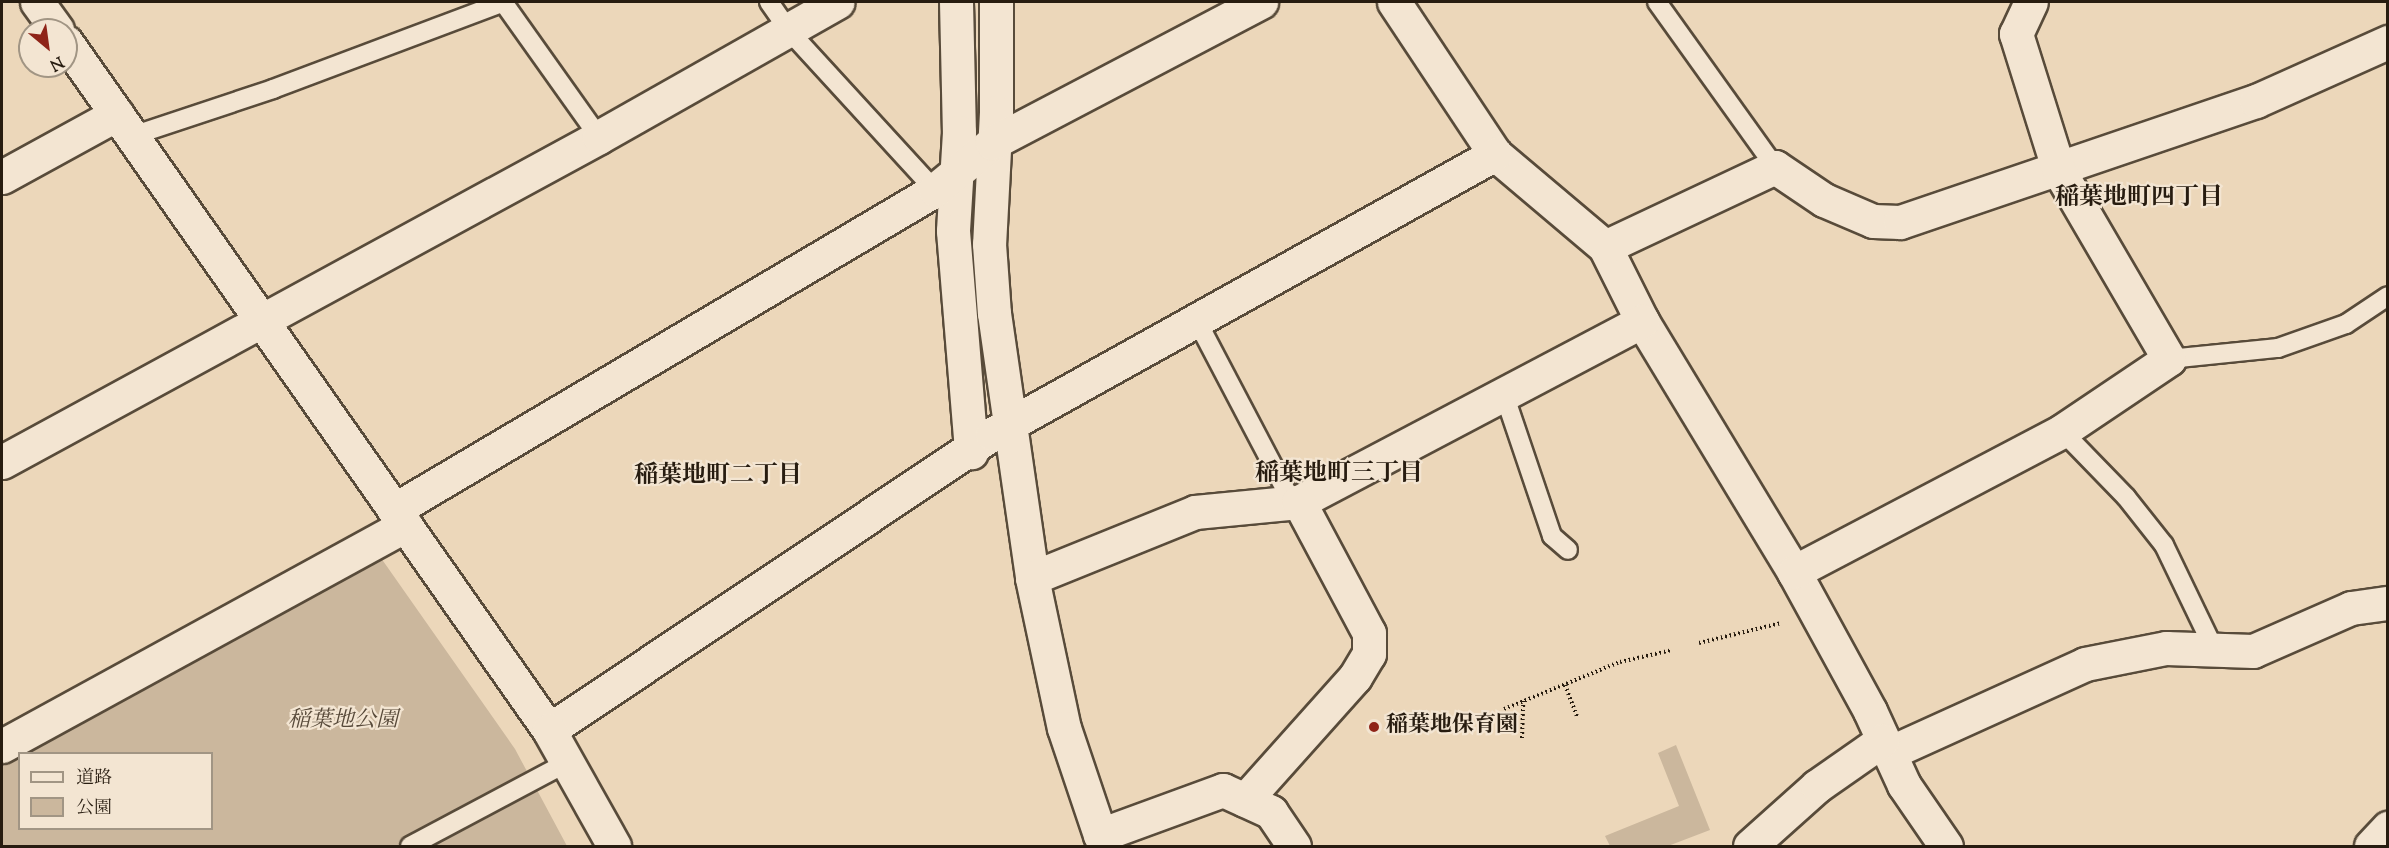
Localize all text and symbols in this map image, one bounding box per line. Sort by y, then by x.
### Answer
north arrow [18,18,78,78]
text: N [45,49,67,76]
district label: 稲葉地町四丁目 [2055,185,2223,213]
district label: 稲葉地町三丁目 [1255,461,1423,489]
district label: 稲葉地町二丁目 [634,463,802,491]
park label: 稲葉地公園 [288,709,398,735]
place label: 稲葉地保育園 [1386,714,1518,740]
marker: 稲葉地保育園 [1367,720,1381,734]
legend [18,752,213,830]
text: 道路 [76,766,112,792]
text: 公園 [76,796,112,822]

